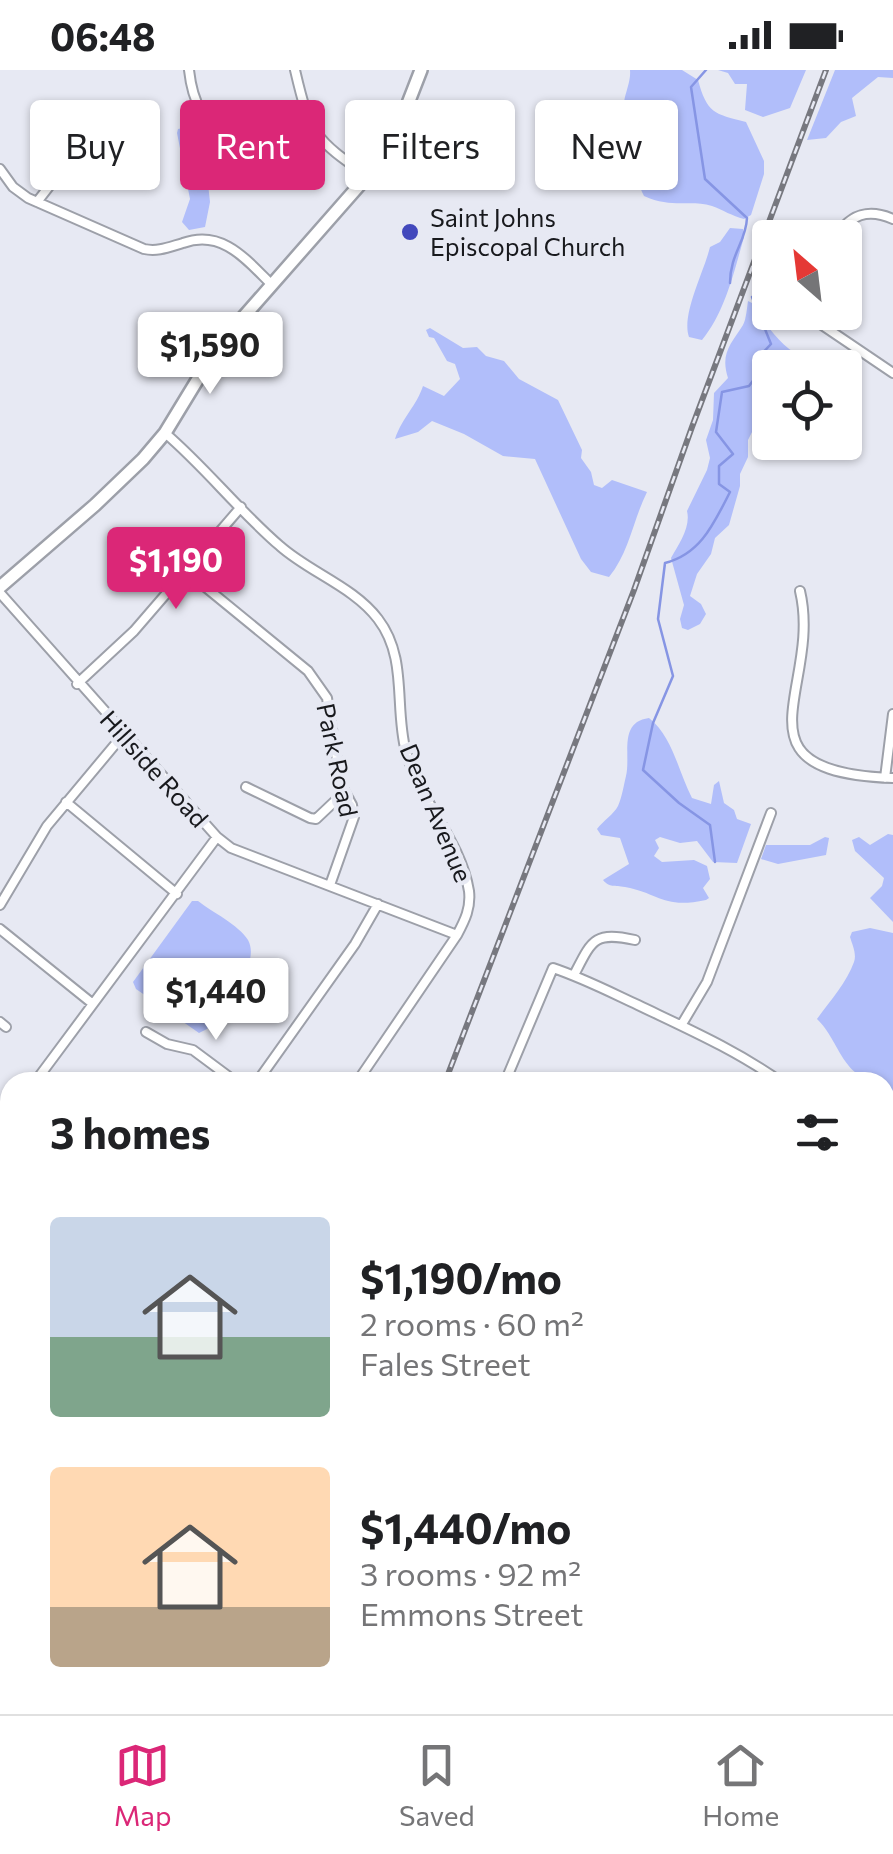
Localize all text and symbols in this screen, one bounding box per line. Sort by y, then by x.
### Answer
text: 06:48 [50,12,156,59]
chip: Buy [30,100,160,190]
chip: Rent [180,100,325,190]
chip: Filters [345,100,515,190]
chip: New [535,100,678,190]
place label: Saint Johns Episcopal Church [430,202,625,261]
north arrow [752,220,862,330]
map controls [752,220,862,460]
marker: Saint Johns Episcopal Church [399,221,421,243]
pin: $1,590 [129,312,291,397]
text: $1,590 [160,324,260,364]
button: locate [752,350,862,460]
pin: $1,190 [95,527,257,612]
text: $1,190 [129,539,223,579]
street label: Park Road [311,700,365,819]
street label: Hillside Road [95,704,215,833]
street label: Dean Avenue [394,739,479,886]
pin: $1,440 [135,958,297,1043]
text: $1,440 [165,970,267,1010]
icon: filters [790,1105,845,1160]
text: 3 homes [50,1106,210,1158]
text: $1,190/mo [360,1251,562,1303]
icon: home [130,1257,250,1377]
text: 2 rooms · 60 m² [360,1303,584,1343]
text: Fales Street [360,1343,531,1383]
text: $1,440/mo [360,1501,571,1553]
icon: home [130,1507,250,1627]
text: 3 rooms · 92 m² [360,1553,581,1593]
text: Emmons Street [360,1593,583,1633]
tab: Map [114,1738,172,1832]
tab: Saved [399,1738,475,1832]
tab: Home [702,1738,779,1832]

